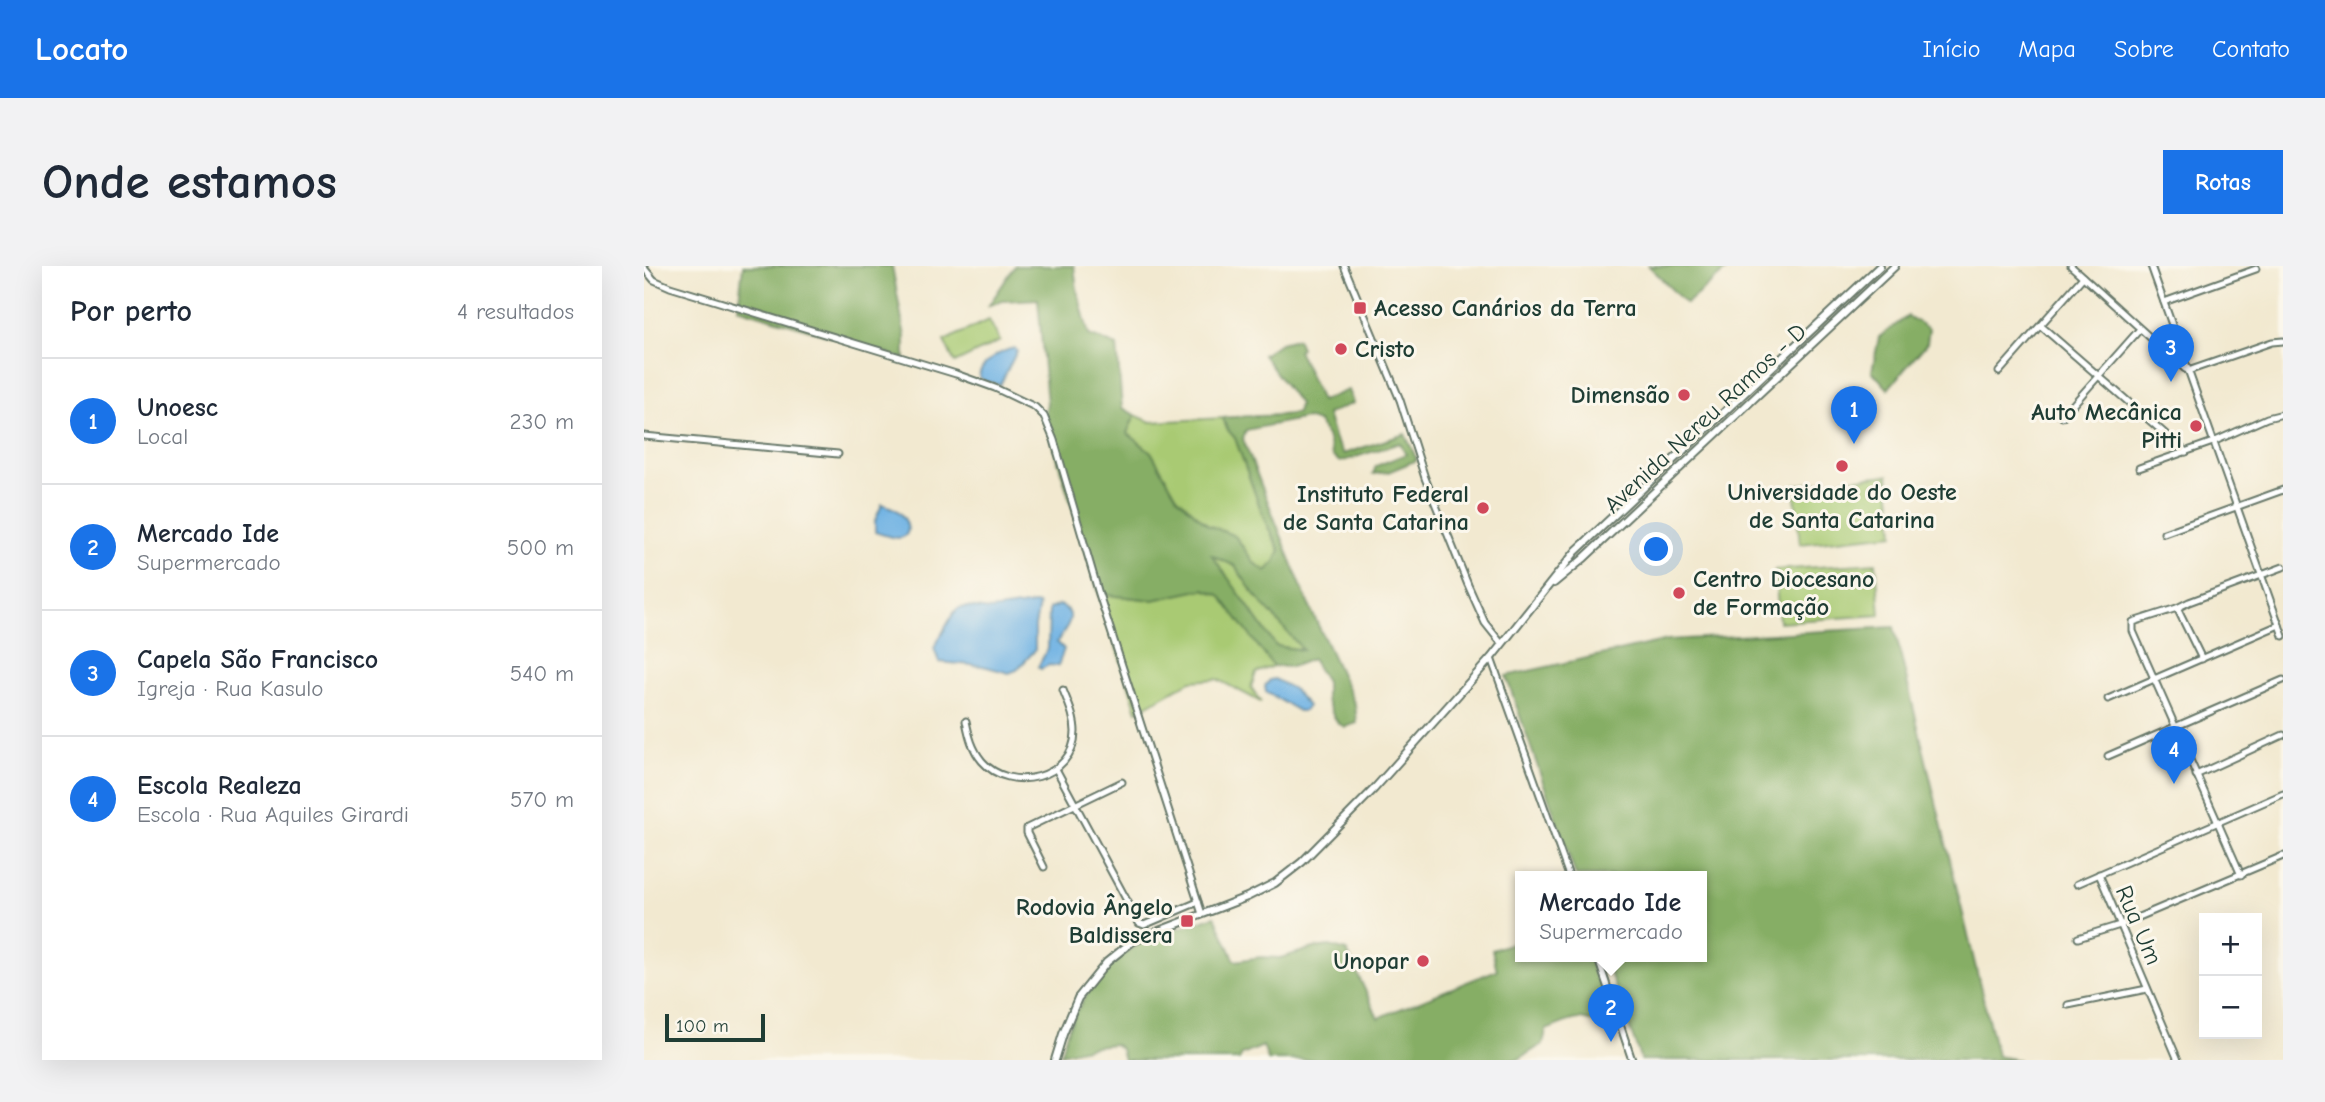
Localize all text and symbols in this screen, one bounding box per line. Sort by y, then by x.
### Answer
text: Locato [35,30,128,68]
text: Início [1922,35,1980,63]
text: Mapa [2018,35,2076,63]
text: Sobre [2114,35,2174,63]
text: Contato [2212,35,2290,63]
button: Rotas [2163,150,2283,214]
text: Onde estamos [42,154,337,210]
text: Por perto [70,294,192,329]
place label: Acesso Canários da Terra [1374,294,1637,322]
text: 4 resultados [457,298,574,325]
marker: Acesso Canários da Terra [1352,300,1368,316]
street label: Avenida Nereu Ramos - D [1598,317,1812,519]
pin: 3 [2148,324,2194,382]
place label: Cristo [1355,335,1415,363]
marker: Cristo [1333,341,1349,357]
place label: Dimensão [1570,381,1670,409]
pin: 1 [1831,386,1877,444]
marker: Dimensão [1676,387,1692,403]
text: Unoesc [137,393,218,423]
place label: Auto Mecânica Pitti [2031,398,2182,454]
text: 1 [88,408,98,435]
text: 230 m [510,408,574,435]
marker: Auto Mecânica Pitti [2188,418,2204,434]
text: Local [137,423,188,450]
marker: Universidade do Oeste de Santa Catarina [1834,458,1850,474]
place label: Universidade do Oeste de Santa Catarina [1727,478,1957,534]
place label: Instituto Federal de Santa Catarina [1283,480,1469,536]
marker: Instituto Federal de Santa Catarina [1475,500,1491,516]
text: Mercado Ide [137,519,279,549]
your location [1639,532,1673,566]
text: 2 [87,534,99,561]
text: 500 m [507,534,574,561]
text: Supermercado [137,549,281,576]
place label: Centro Diocesano de Formação [1693,565,1875,621]
marker: Centro Diocesano de Formação [1671,585,1687,601]
text: Capela São Francisco [137,645,378,675]
text: 3 [87,660,99,687]
text: 540 m [510,660,574,687]
text: Igreja · Rua Kasulo [137,675,323,702]
pin: 4 [2151,726,2197,784]
text: Escola Realeza [137,771,302,801]
text: 4 [88,786,98,813]
text: 570 m [510,786,574,813]
text: Escola · Rua Aquiles Girardi [137,801,409,828]
popup [1515,871,1707,962]
street label: Rua Um [2110,881,2168,969]
text: Mercado Ide [1539,888,1681,918]
place label: Rodovia Ângelo Baldissera [1016,893,1173,949]
marker: Rodovia Ângelo Baldissera [1179,913,1195,929]
map controls [2199,913,2262,1039]
button: + [2199,913,2262,976]
text: Supermercado [1539,918,1683,945]
place label: Unopar [1333,947,1409,975]
marker: Unopar [1415,953,1431,969]
button: − [2199,976,2262,1039]
pin: 2 [1588,984,1634,1042]
scale bar [665,1011,765,1043]
text: 100 m [676,1015,729,1037]

